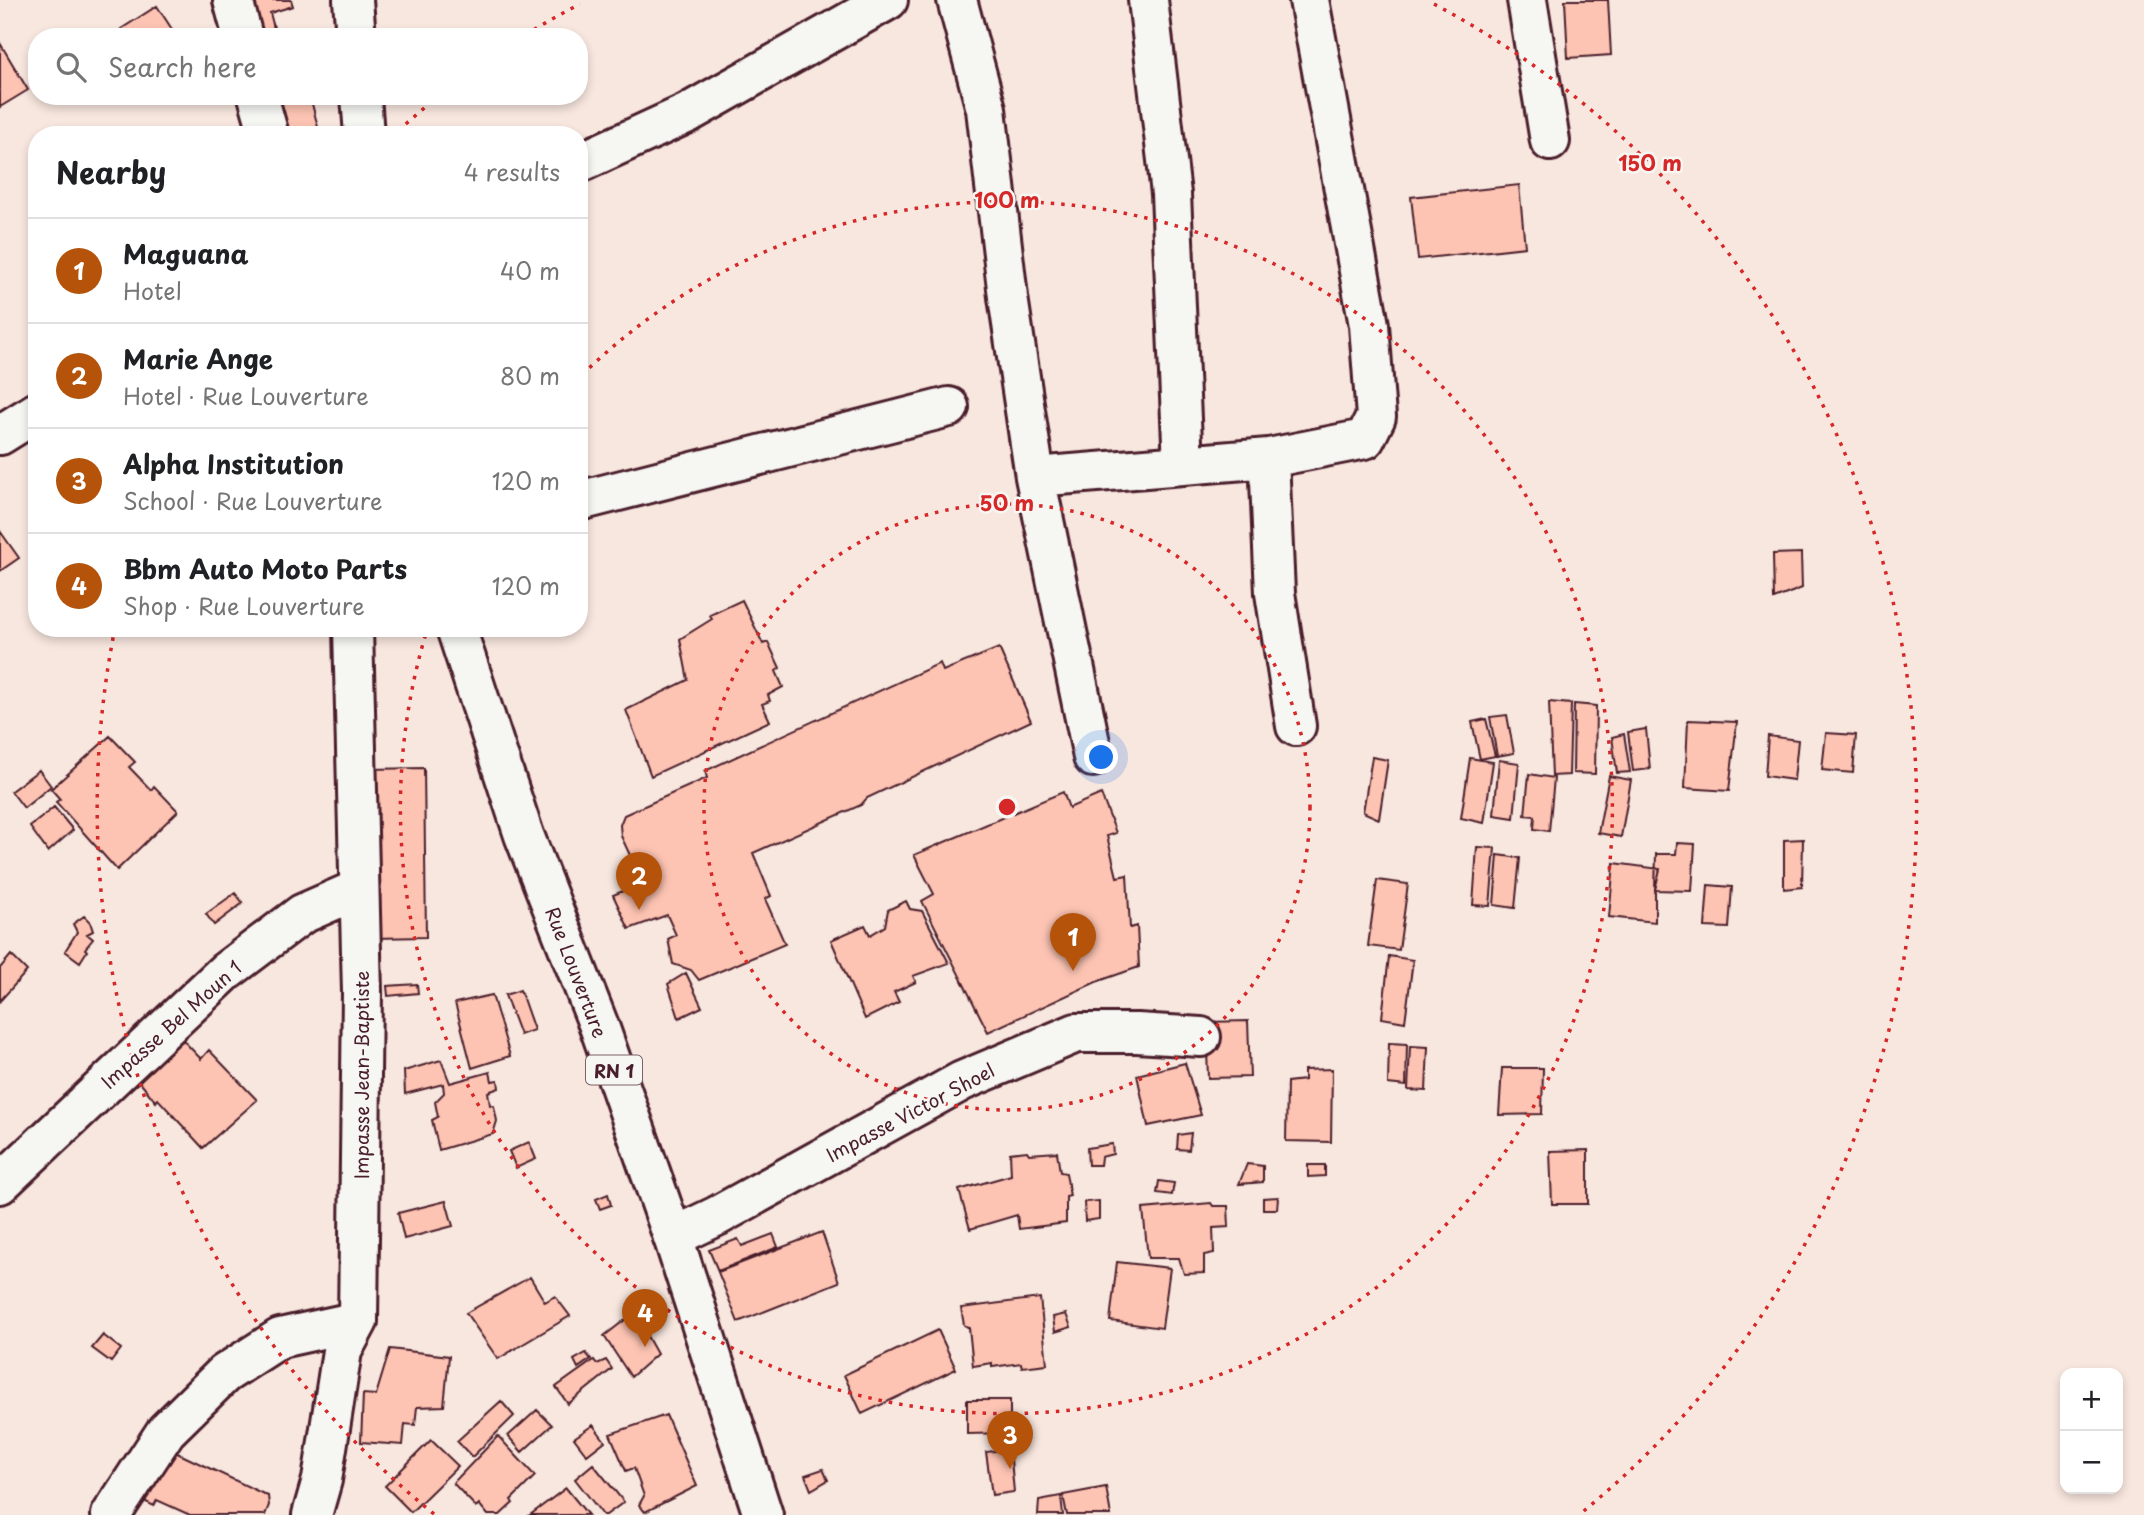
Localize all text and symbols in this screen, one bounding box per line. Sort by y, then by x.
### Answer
search box [28,28,588,105]
text: Search here [108,47,257,86]
icon: search [52,48,90,86]
text: 150 m [1618,146,1682,178]
text: Nearby [56,149,166,194]
text: 4 results [464,154,560,189]
text: 100 m [974,183,1040,215]
text: Maguana [123,234,249,273]
text: 1 [74,253,85,288]
text: 40 m [500,253,560,288]
text: Hotel [123,273,182,308]
text: Marie Ange [123,339,273,378]
text: 2 [71,358,87,393]
text: 80 m [500,358,560,393]
text: Hotel · Rue Louverture [123,378,369,413]
text: Alpha Institution [123,444,344,483]
text: 3 [71,463,87,498]
text: 120 m [492,463,560,498]
text: School · Rue Louverture [123,483,383,518]
text: 50 m [980,486,1034,518]
text: Bbm Auto Moto Parts [123,549,407,588]
text: 4 [71,568,87,603]
text: 120 m [492,568,560,603]
text: Shop · Rue Louverture [123,588,365,623]
your location [1084,740,1118,774]
centre of rings [995,795,1019,819]
pin: 2 [616,852,662,910]
street label: Rue Louverture [539,903,615,1041]
pin: 1 [1050,913,1096,971]
street label: Impasse Bel Moun 1 [95,953,247,1095]
street label: Impasse Jean-Baptiste [347,971,375,1179]
road number: RN 1 [586,1056,642,1084]
street label: Impasse Victor Shoel [821,1056,999,1168]
pin: 4 [622,1289,668,1347]
map controls [2060,1368,2123,1494]
button: + [2060,1368,2123,1431]
pin: 3 [987,1411,1033,1469]
button: − [2060,1431,2123,1494]

